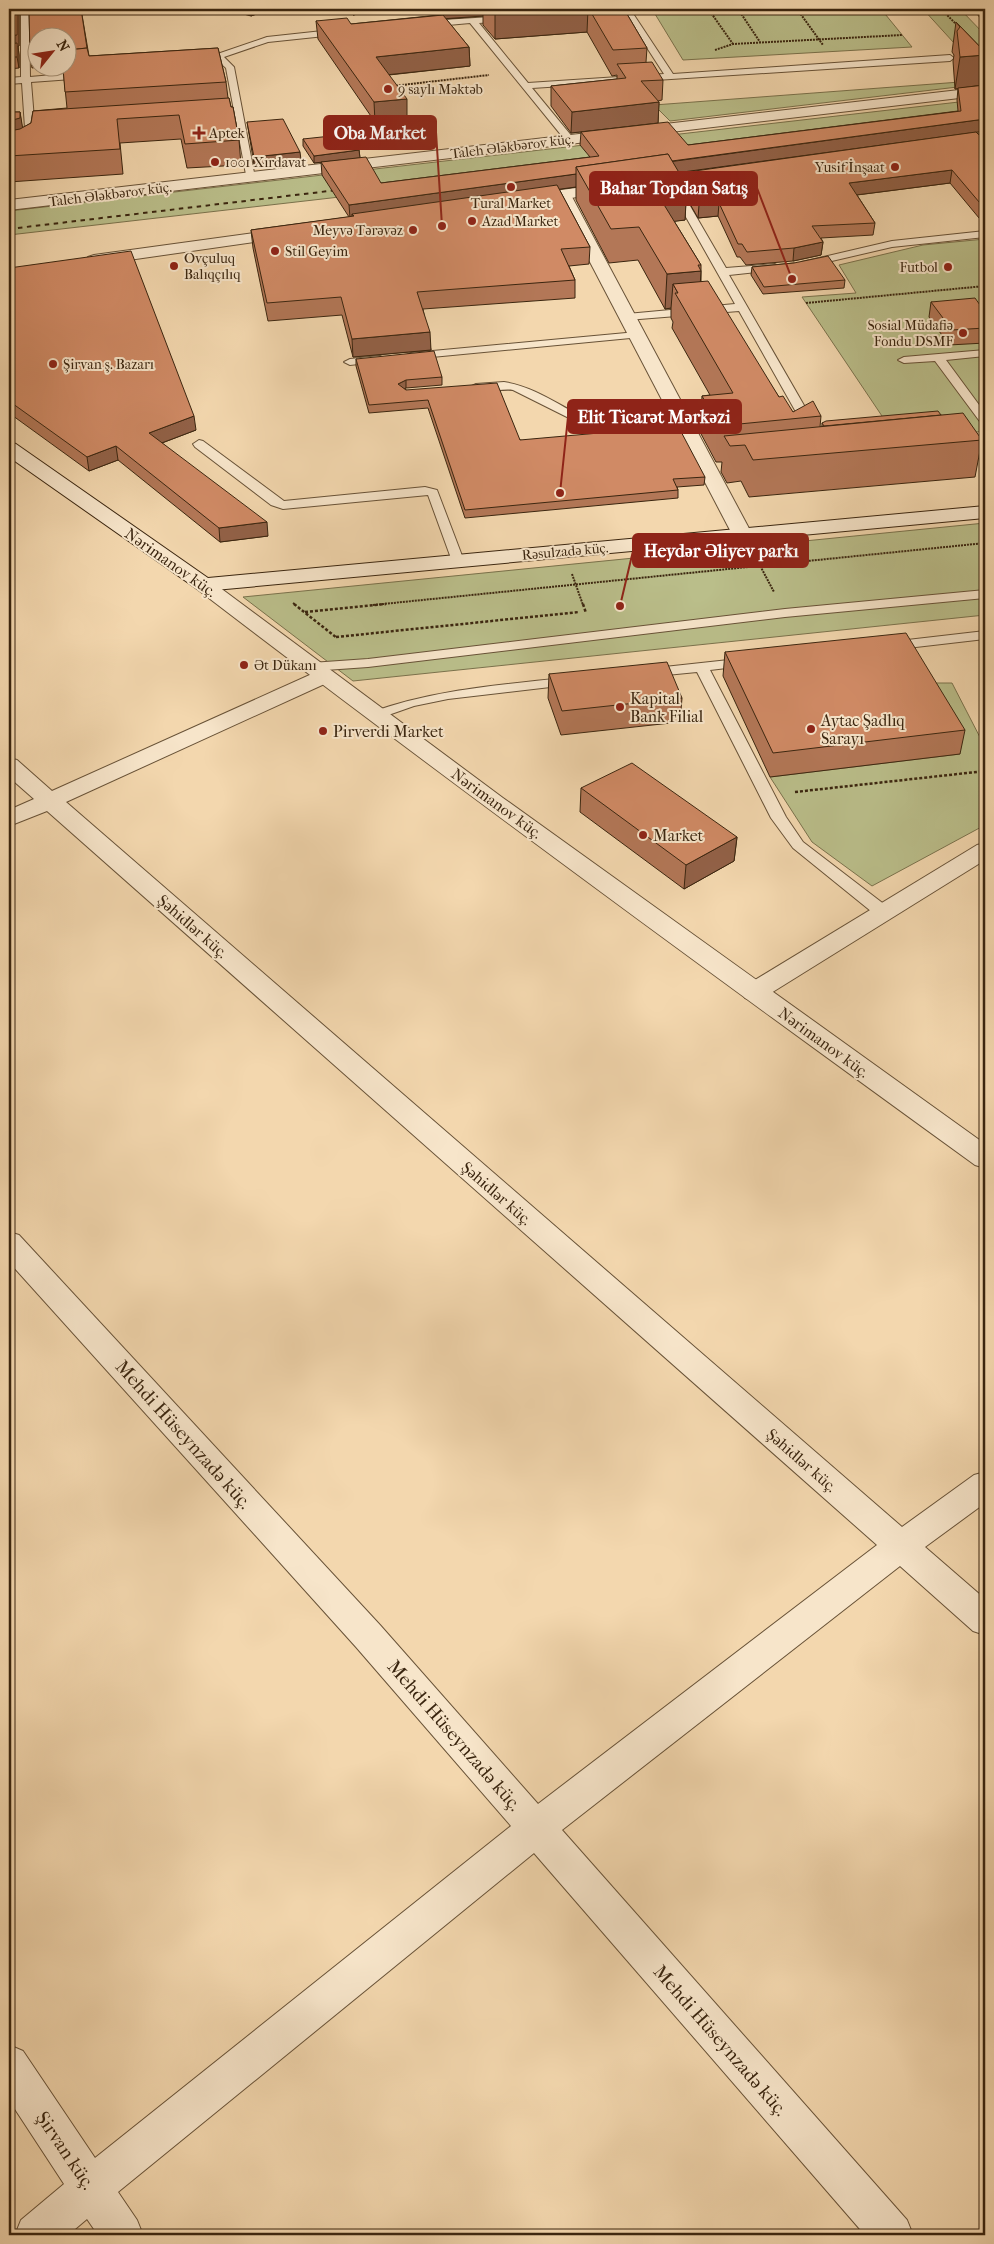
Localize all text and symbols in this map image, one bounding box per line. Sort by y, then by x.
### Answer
north arrow [28,28,78,78]
text: N [53,37,73,55]
place label: 9 saylı Məktəb [398,81,483,98]
marker: 9 saylı Məktəb [382,83,394,95]
callout: Oba Market [324,116,436,149]
text: Oba Market [334,123,427,144]
place label: Aptek [208,125,246,142]
marker: Aptek [193,127,205,139]
street label: Taleh Ələkbərov küç. [450,130,575,162]
place label: 1001 Xırdavat [225,154,306,171]
marker: 1001 Xırdavat [209,156,221,168]
place label: Yusif İnşaat [814,159,885,176]
marker: Yusif İnşaat [889,161,901,173]
callout: Bahar Topdan Satış [590,172,757,205]
street label: Taleh Ələkbərov küç. [48,178,173,210]
text: Bahar Topdan Satış [600,178,748,199]
marker: Tural Market [505,181,517,193]
place label: Tural Market [471,195,551,212]
place label: Azad Market [481,213,558,230]
marker: Azad Market [466,215,478,227]
place label: Meyvə Tərəvəz [313,222,403,239]
marker: Meyvə Tərəvəz [407,224,419,236]
place label: Stil Geyim [285,243,348,260]
marker: Stil Geyim [269,245,281,257]
place label: Ovçuluq Balıqçılıq [184,250,241,283]
place label: Futbol [899,259,938,276]
marker: Ovçuluq Balıqçılıq [168,260,180,272]
marker: Futbol [942,261,954,273]
place label: Sosial Müdafiə Fondu DSMF [867,317,953,350]
marker: Sosial Müdafiə Fondu DSMF [957,327,969,339]
place label: Şirvan ş. Bazarı [63,356,154,373]
marker: Şirvan ş. Bazarı [47,358,59,370]
callout: Elit Ticarət Mərkəzi [568,400,741,433]
text: Elit Ticarət Mərkəzi [577,407,731,428]
street label: Nərimanov küç. [121,524,220,601]
callout: Heydər Əliyev parkı [633,534,808,567]
street label: Rəsulzadə küç. [521,539,609,564]
text: Heydər Əliyev parkı [643,541,799,562]
place label: Ət Dükanı [254,657,317,674]
marker: Ət Dükanı [238,659,250,671]
place label: Kapital Bank Filial [630,689,704,726]
marker: Kapital Bank Filial [614,701,626,713]
place label: Aytac Şadlıq Sarayı [820,711,905,748]
place label: Pirverdi Market [333,722,444,741]
marker: Aytac Şadlıq Sarayı [805,723,817,735]
marker: Pirverdi Market [317,725,329,737]
street label: Nərimanov küç. [448,764,546,843]
place label: Market [653,826,704,845]
marker: Market [637,829,649,841]
street label: Şəhidlər küç. [154,891,232,962]
street label: Nərimanov küç. [775,1003,873,1082]
street label: Şəhidlər küç. [458,1158,536,1229]
street label: Mehdi Hüseynzadə küç. [111,1356,256,1514]
street label: Şəhidlər küç. [763,1425,841,1496]
street label: Mehdi Hüseynzadə küç. [383,1656,526,1816]
street label: Mehdi Hüseynzadə küç. [649,1961,792,2121]
street label: Şirvan küç. [31,2107,99,2194]

